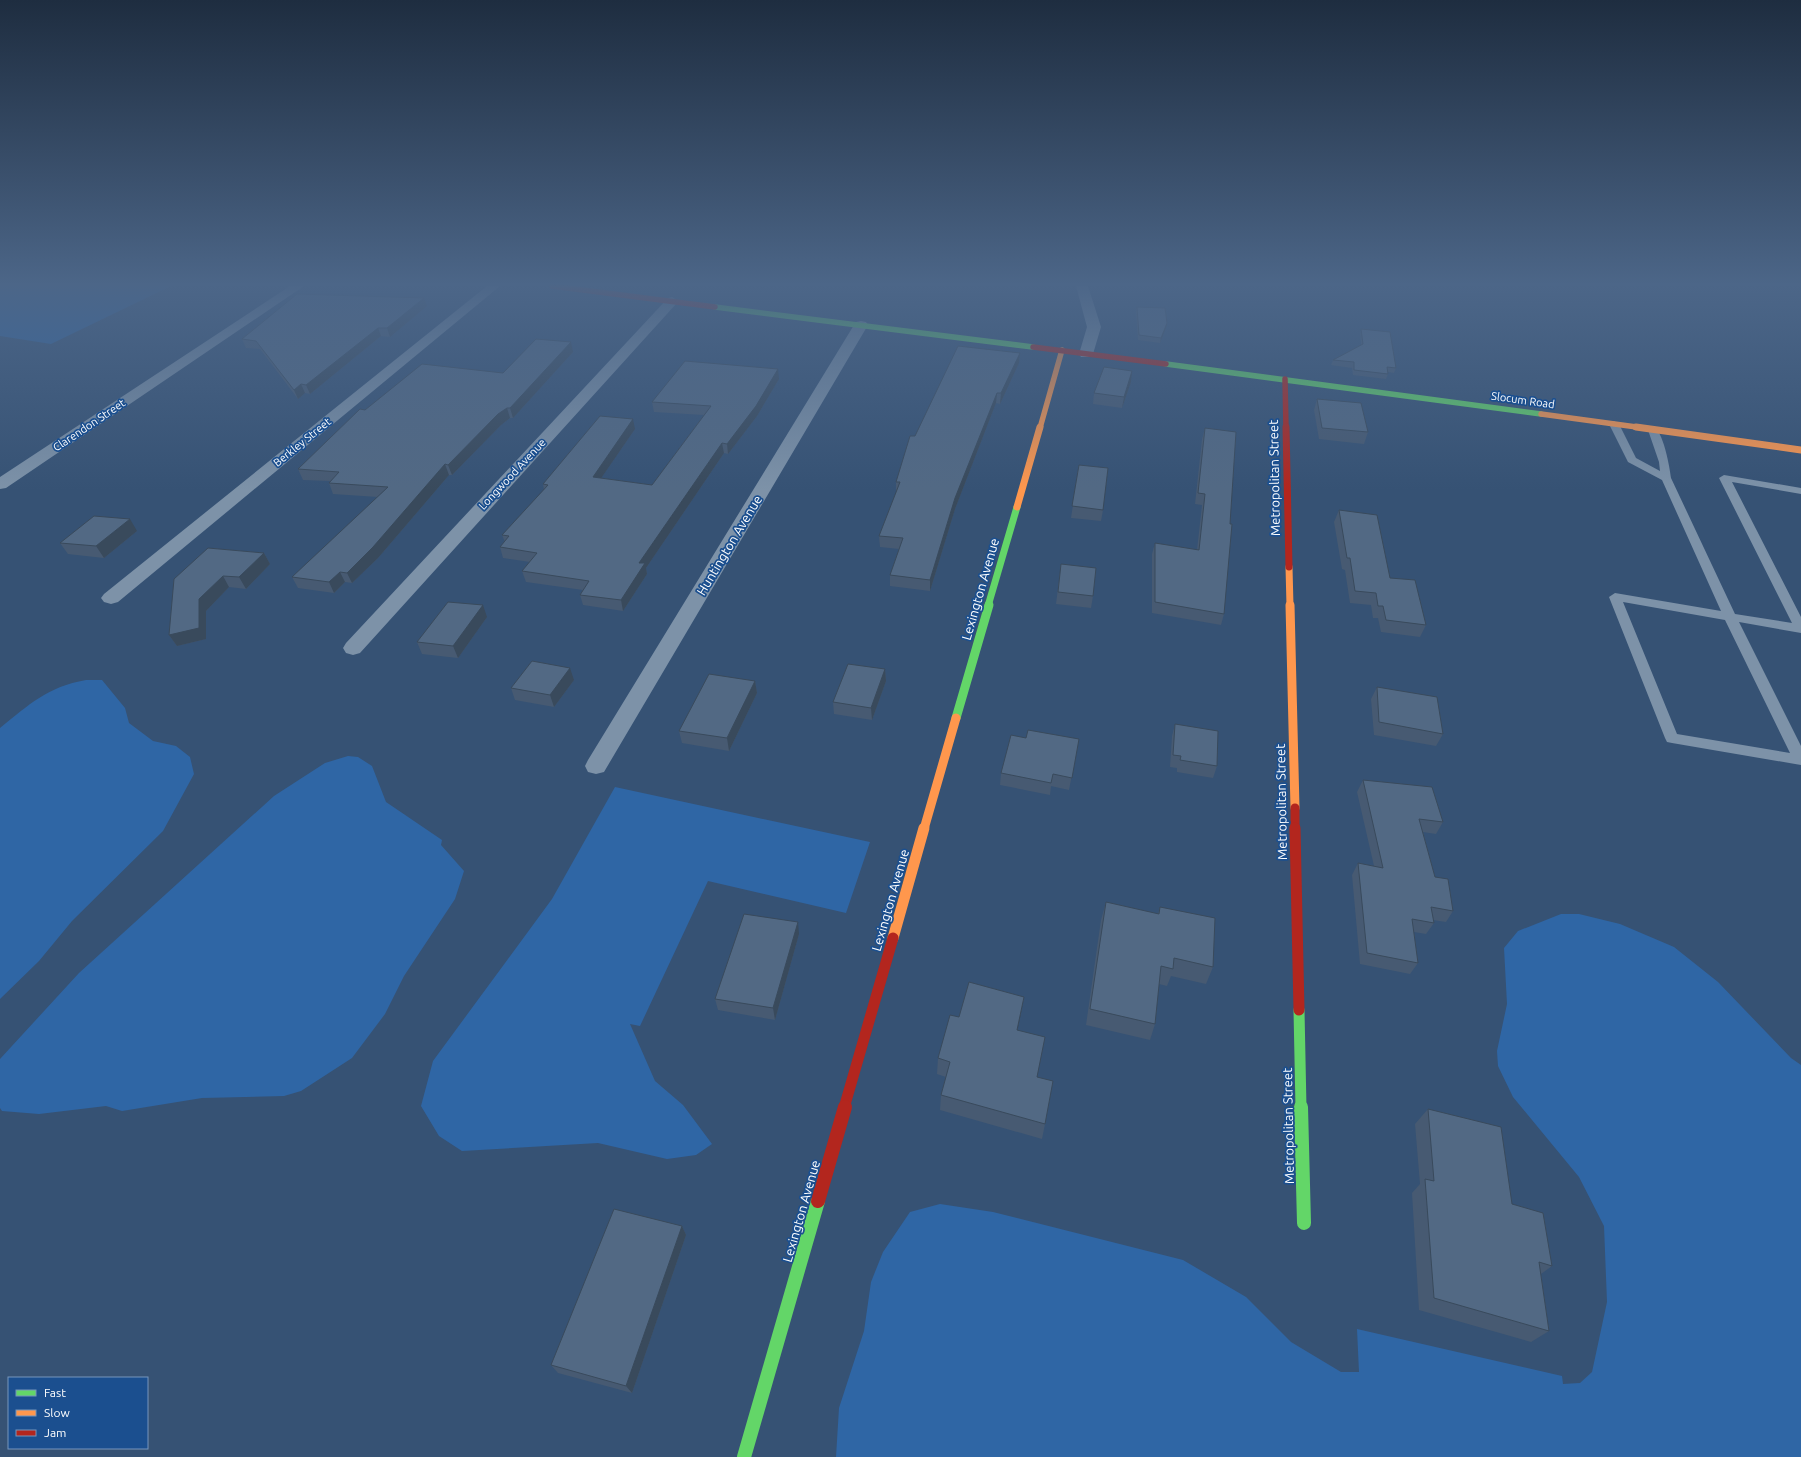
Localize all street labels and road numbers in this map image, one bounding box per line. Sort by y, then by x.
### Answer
street label: Slocum Road [1491,390,1555,410]
street label: Clarendon Street [51,396,128,454]
street label: Berkley Street [271,415,334,469]
street label: Metropolitan Street [1266,420,1282,536]
street label: Longwood Avenue [476,436,548,512]
street label: Huntington Avenue [694,493,764,597]
street label: Lexington Avenue [959,536,1001,642]
street label: Metropolitan Street [1273,744,1289,860]
street label: Lexington Avenue [869,847,911,953]
street label: Metropolitan Street [1280,1068,1296,1184]
street label: Lexington Avenue [780,1158,822,1264]

